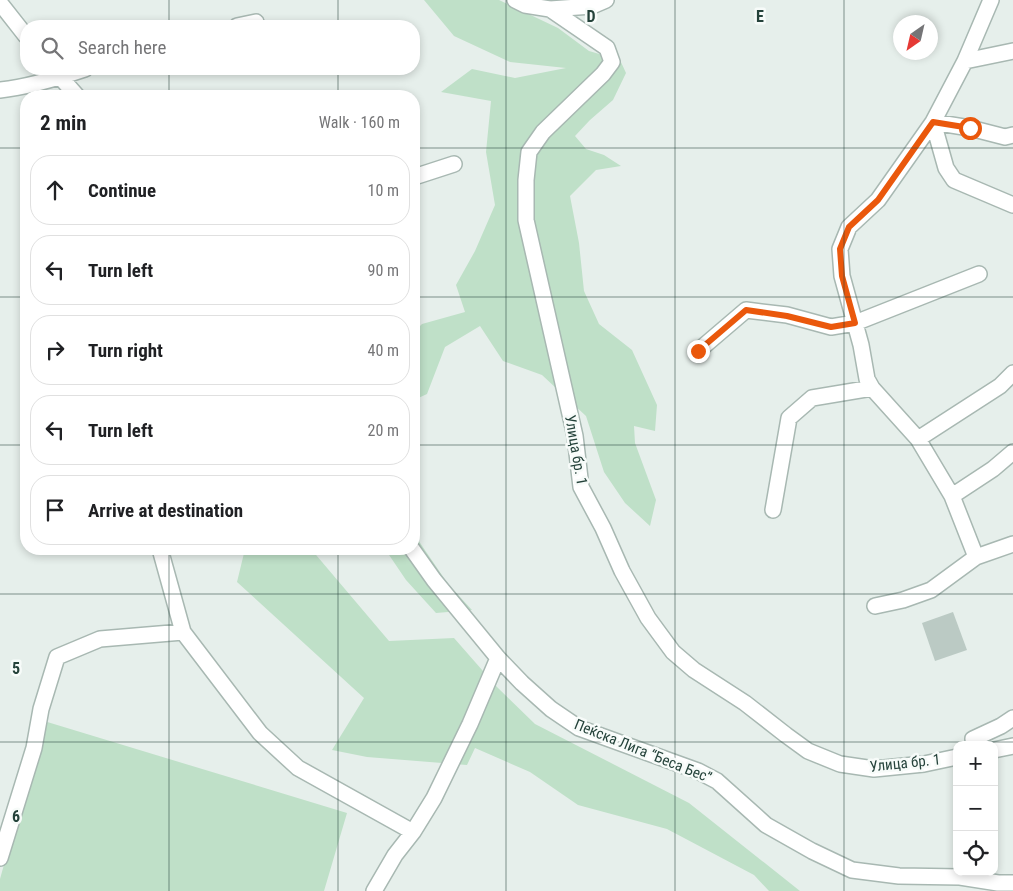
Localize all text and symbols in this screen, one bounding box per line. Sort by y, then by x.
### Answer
text: D [586,7,596,26]
text: E [756,7,764,26]
north arrow [893,15,938,60]
search box [20,20,420,75]
icon: search [38,34,66,62]
text: Search here [78,36,166,59]
text: 2 min [40,111,87,135]
text: Walk · 160 m [319,113,400,132]
route start [959,117,982,140]
icon: ahead [41,176,69,204]
text: Continue [88,179,156,202]
text: 10 m [367,181,399,200]
icon: left [41,256,69,284]
text: Turn left [88,259,153,282]
text: 90 m [367,261,399,280]
icon: right [41,336,69,364]
text: Turn right [88,339,163,362]
route end [687,340,710,363]
text: 40 m [367,341,399,360]
street label: Улица бр. 1 [561,414,591,486]
icon: left [41,416,69,444]
text: Turn left [88,419,153,442]
text: 20 m [367,421,399,440]
icon: arrive [41,496,69,524]
text: Arrive at destination [88,499,243,522]
text: 5 [12,659,20,678]
street label: Пеќска Лига “Беса Бес” [572,715,714,787]
map controls [953,741,998,876]
button: + [953,741,998,786]
street label: Улица бр. 1 [869,750,941,776]
button: − [953,786,998,831]
text: 6 [12,807,20,826]
button: locate [953,831,998,876]

